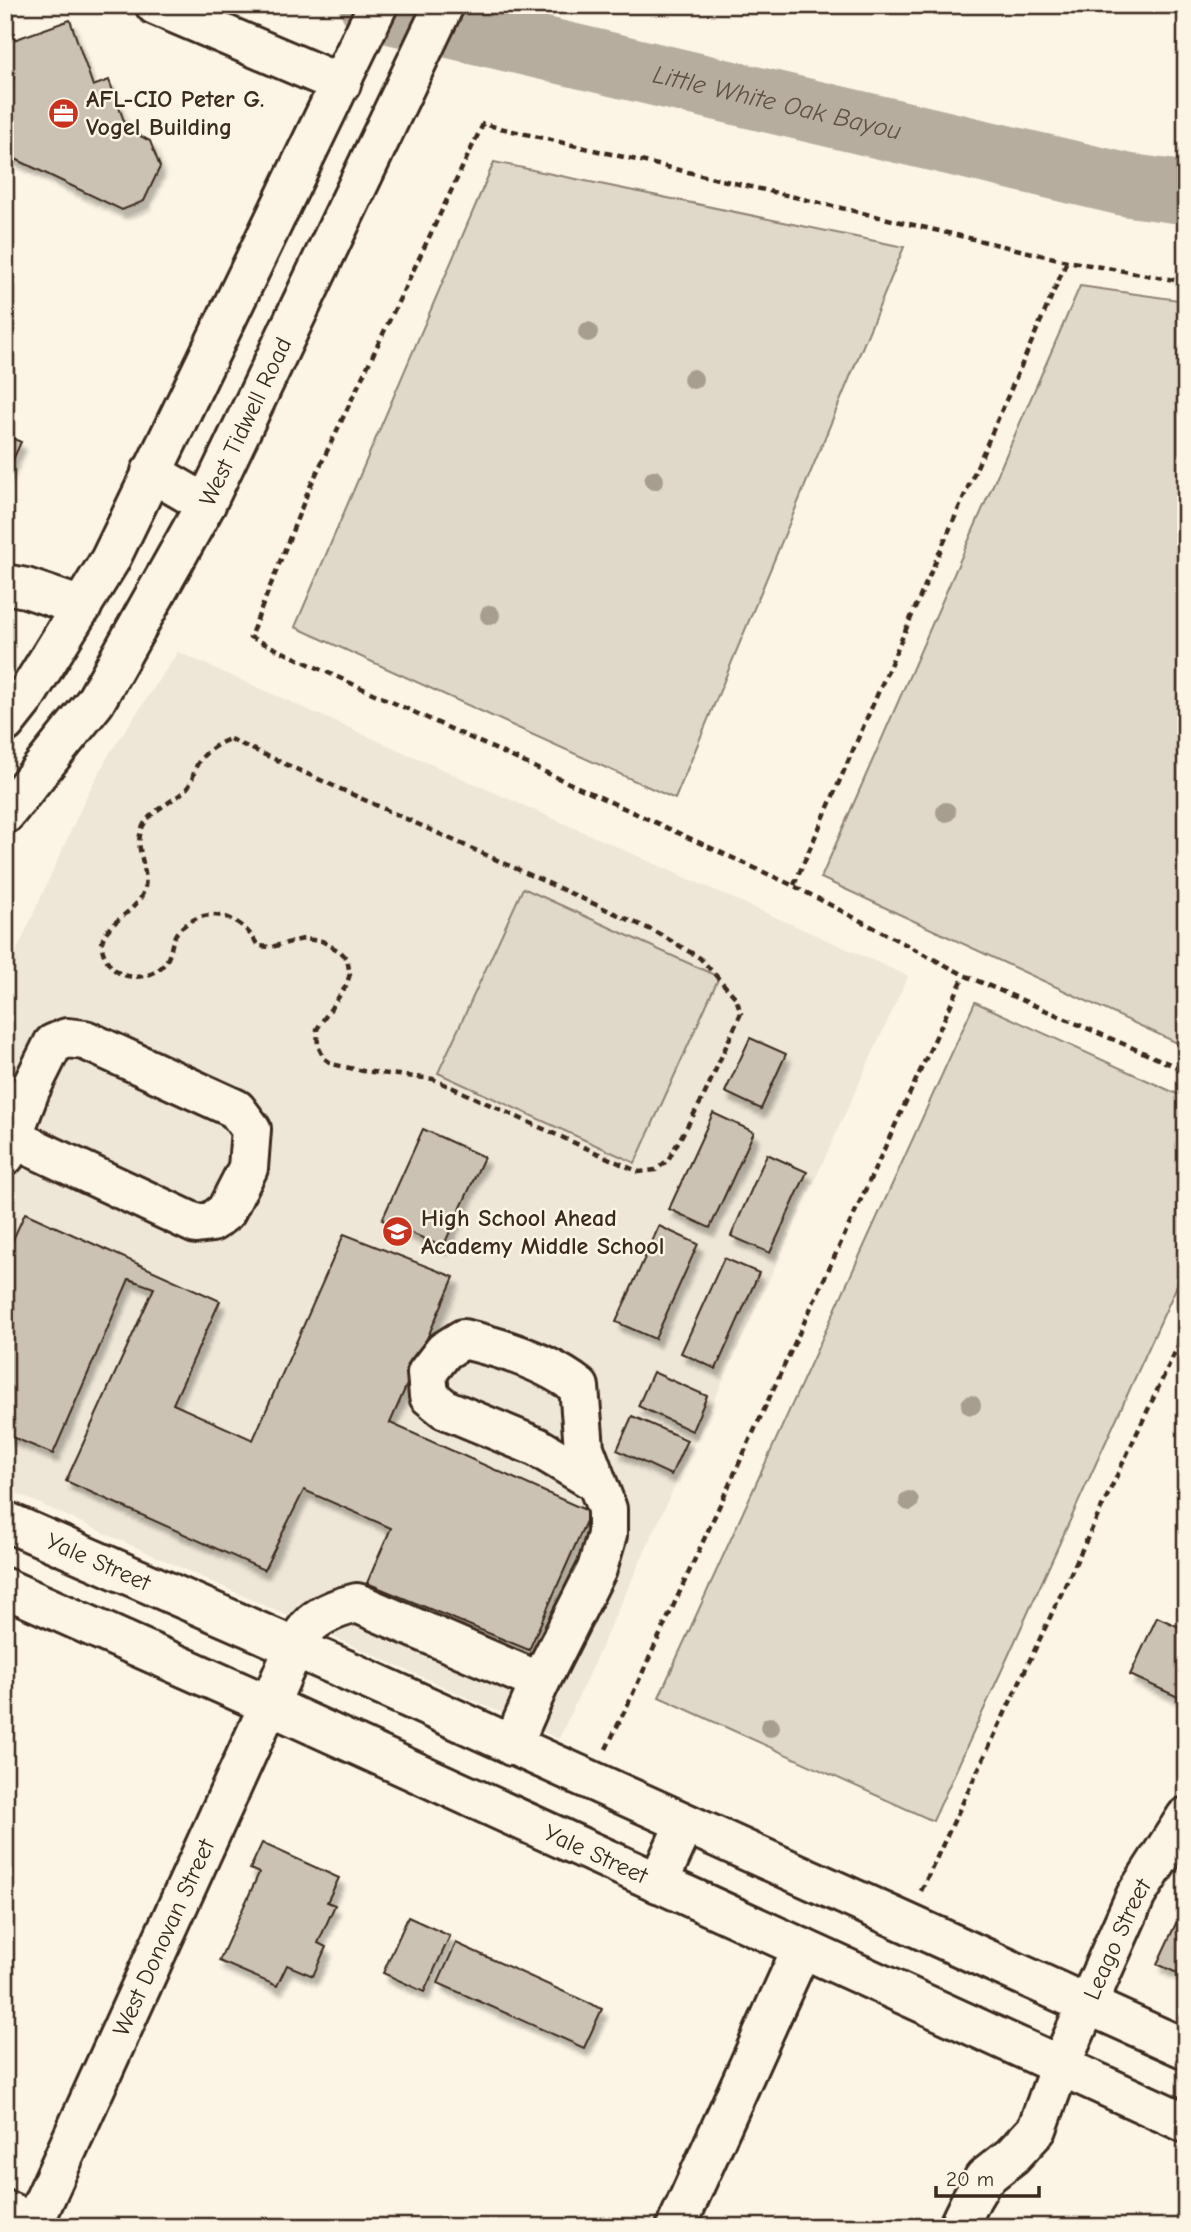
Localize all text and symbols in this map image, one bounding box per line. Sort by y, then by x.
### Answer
water label: Little White Oak Bayou [650,59,904,147]
place label: AFL-CIO Peter G. Vogel Building [86,85,264,141]
office icon: AFL-CIO Peter G. Vogel Building [46,96,80,130]
street label: West Tidwell Road [193,333,297,510]
place label: High School Ahead Academy Middle School [421,1204,664,1260]
school or university icon: High School Ahead Academy Middle School [381,1215,415,1249]
street label: Yale Street [42,1527,156,1597]
street label: Yale Street [540,1818,653,1890]
street label: West Donovan Street [107,1834,221,2040]
street label: Leago Street [1077,1872,1157,2004]
scale bar [936,2155,1039,2199]
text: 20 m [946,2167,994,2191]

